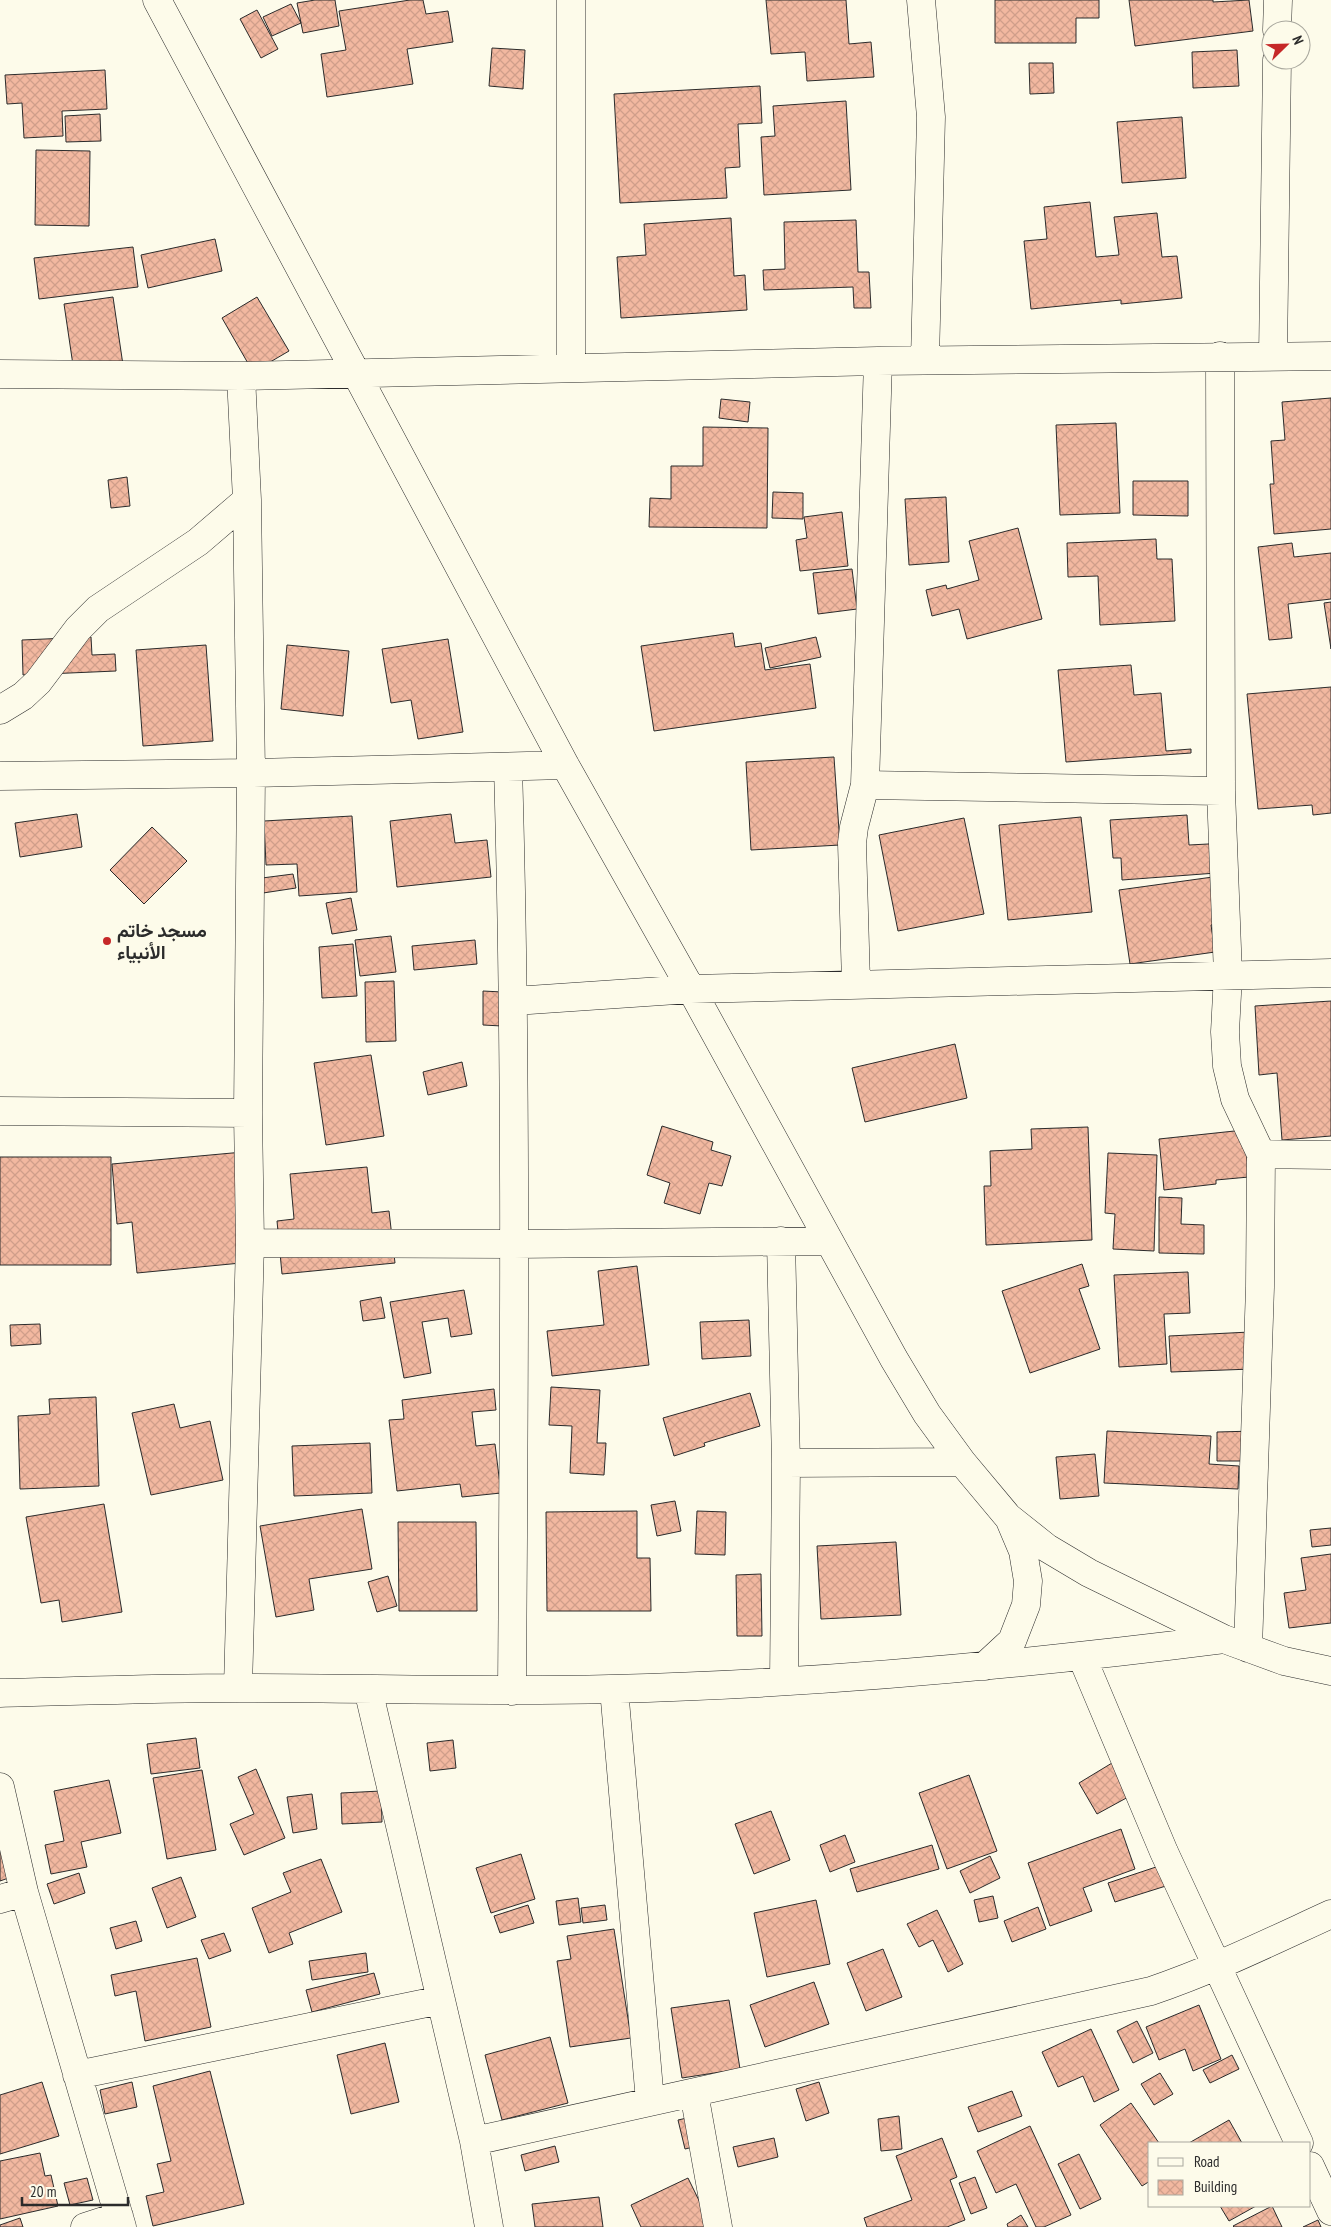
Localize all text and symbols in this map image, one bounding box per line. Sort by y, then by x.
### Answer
north arrow [1261,20,1311,70]
text: N [1288,33,1308,47]
place label: مسجد خاتم الأنبياء [117,918,207,964]
marker: مسجد خاتم الأنبياء [101,935,113,947]
legend [1148,2142,1311,2207]
text: Road [1194,2152,1220,2171]
scale bar [22,2174,129,2206]
text: Building [1194,2177,1237,2196]
text: 20 m [30,2182,56,2201]

